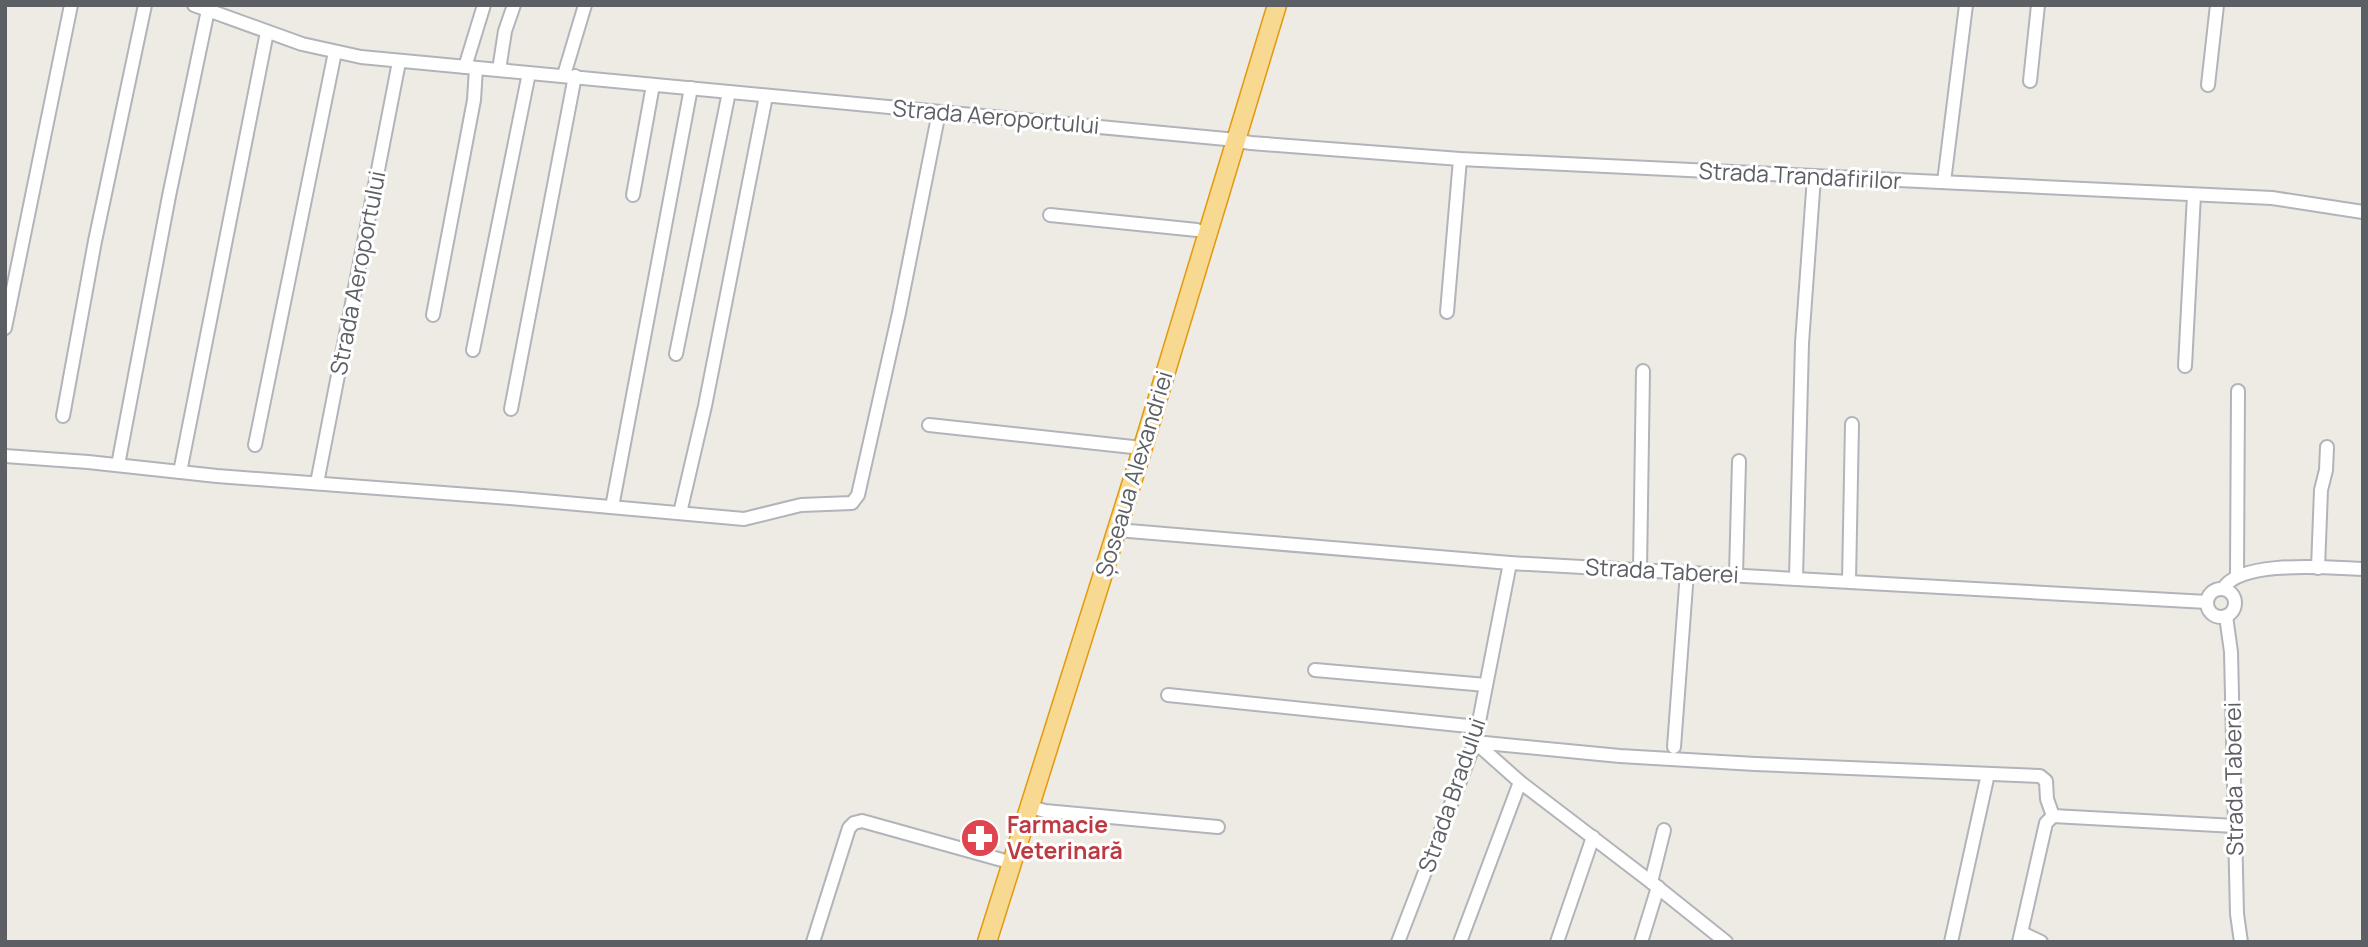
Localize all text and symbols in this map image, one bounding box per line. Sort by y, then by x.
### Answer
street label: Strada Aeroportului [891,91,1101,141]
street label: Strada Trandafirilor [1698,154,1902,196]
street label: Strada Aeroportului [322,168,393,378]
street label: Șoseaua Alexandriei [1086,367,1180,581]
street label: Strada Taberei [1584,550,1740,590]
street label: Strada Taberei [2216,702,2250,856]
street label: Strada Bradului [1410,713,1492,876]
place label: Farmacie Veterinară [1007,808,1123,866]
pharmacy icon: Farmacie Veterinară [959,817,1001,859]

